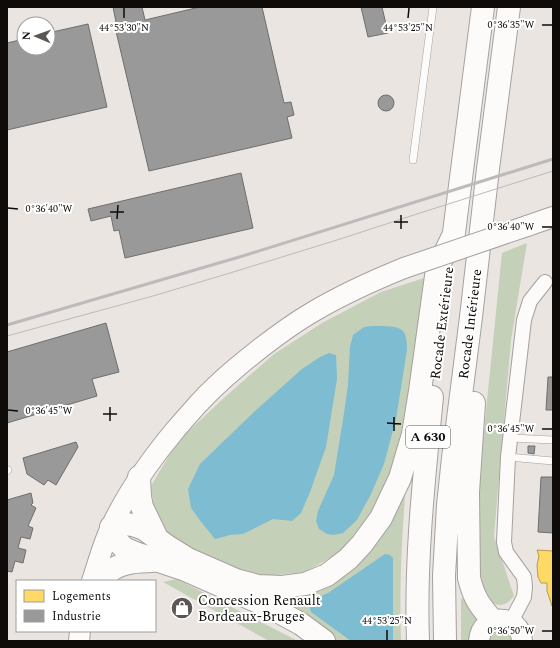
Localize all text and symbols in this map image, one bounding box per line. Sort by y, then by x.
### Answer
north arrow [16,16,56,56]
text: 0°36'35"W [488,17,535,33]
text: 44°53'30"N [99,20,149,36]
text: 44°53'25"N [383,20,433,36]
text: N [18,31,35,40]
text: 0°36'40"W [26,201,73,217]
text: 0°36'40"W [488,219,535,235]
street label: Rocade Extérieure [425,265,459,380]
street label: Rocade Intérieure [453,268,487,380]
text: 0°36'45"W [26,403,73,419]
text: 0°36'45"W [488,421,535,437]
road number: A 630 [406,426,450,448]
legend [16,580,156,632]
text: Logements [52,587,111,606]
place label: Concession Renault Bordeaux-Bruges [198,590,321,627]
shop icon: Concession Renault Bordeaux-Bruges [169,595,195,621]
text: Industrie [52,607,101,626]
text: 44°53'25"N [362,613,412,629]
text: 0°36'50"W [488,623,535,639]

